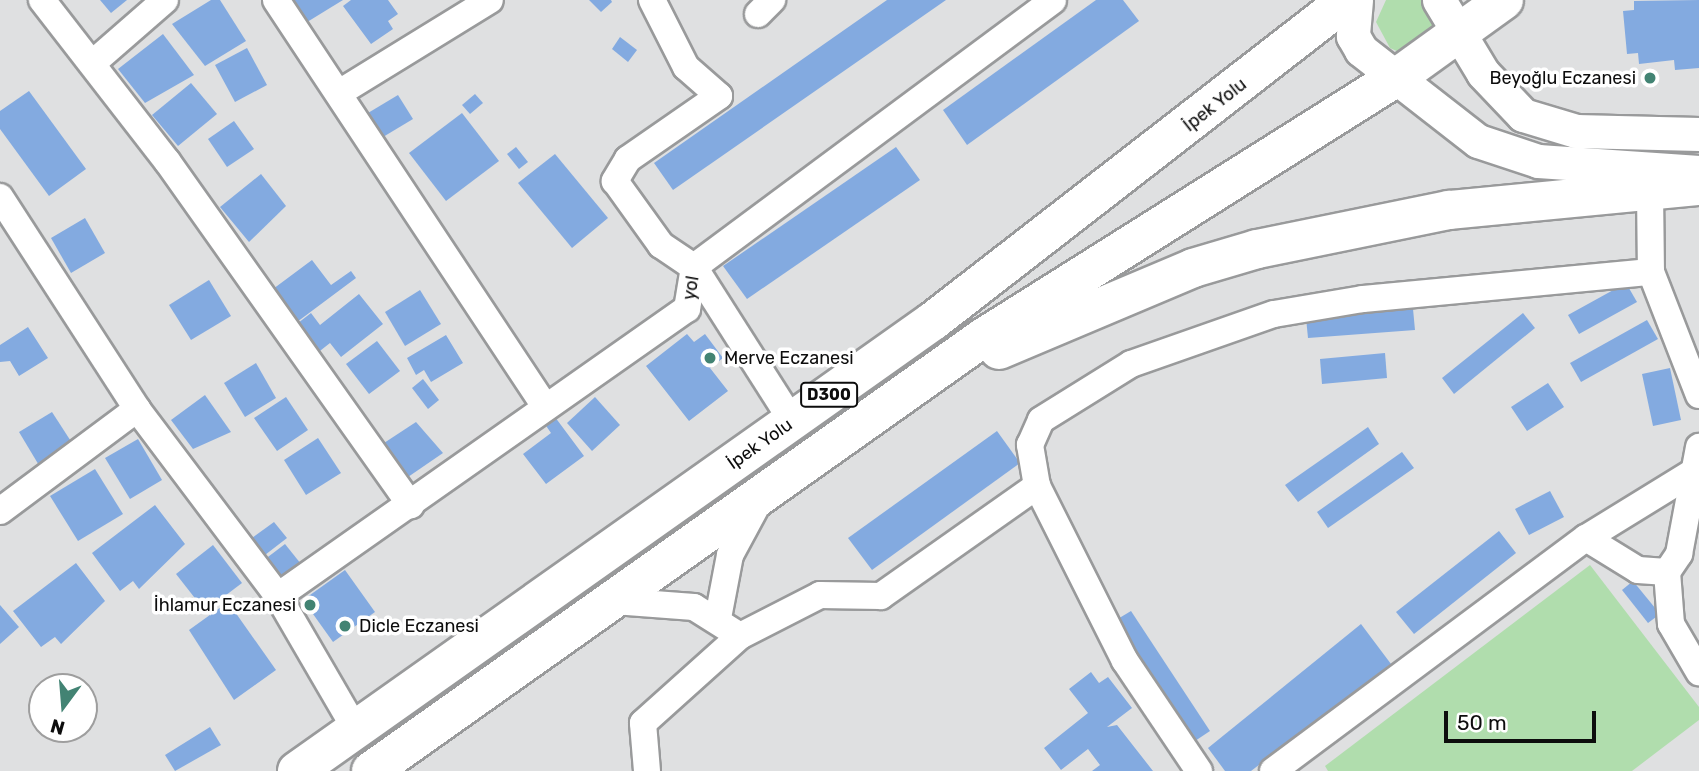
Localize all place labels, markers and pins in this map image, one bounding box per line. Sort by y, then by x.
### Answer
place label: Beyoğlu Eczanesi [1490,67,1636,89]
marker: Beyoğlu Eczanesi [1642,70,1658,86]
place label: Merve Eczanesi [724,347,854,369]
marker: Merve Eczanesi [702,350,718,366]
place label: İhlamur Eczanesi [153,594,296,616]
marker: İhlamur Eczanesi [302,597,318,613]
place label: Dicle Eczanesi [359,615,479,637]
marker: Dicle Eczanesi [337,618,353,634]

